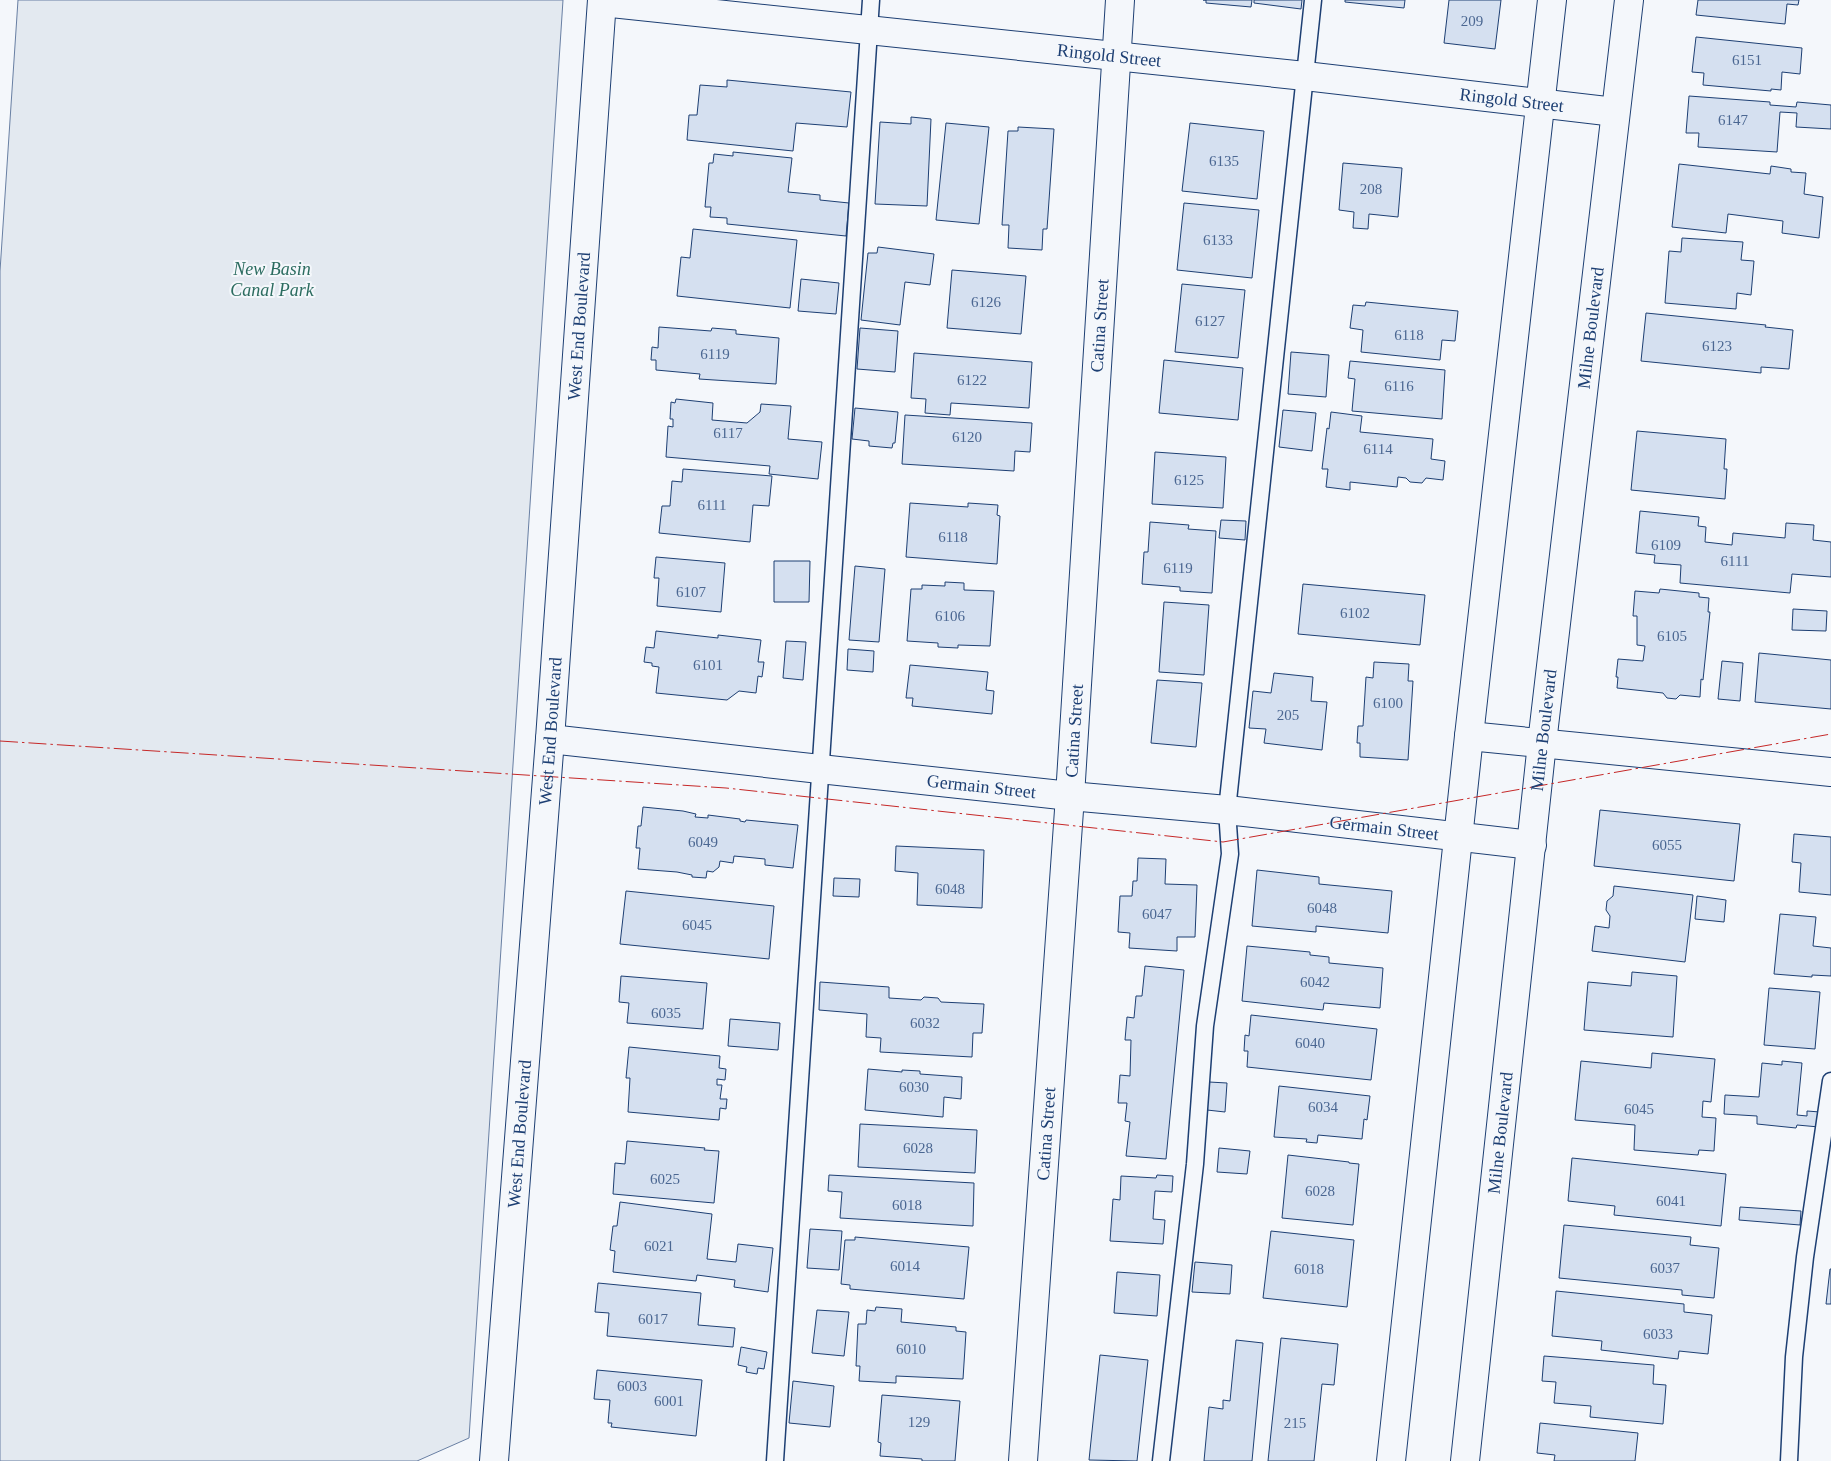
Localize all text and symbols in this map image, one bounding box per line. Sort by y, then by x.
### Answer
house number: 209 [1461,13,1483,29]
street label: Ringold Street [1056,40,1162,71]
house number: 6151 [1732,52,1762,68]
street label: Ringold Street [1459,84,1565,116]
house number: 6147 [1718,112,1749,128]
house number: 6135 [1209,153,1239,169]
house number: 208 [1360,181,1382,197]
house number: 6133 [1203,232,1233,248]
street label: West End Boulevard [564,251,594,401]
park label: New Basin Canal Park [230,259,315,300]
street label: Milne Boulevard [1574,266,1608,390]
street label: Catina Street [1087,278,1112,373]
house number: 6126 [971,294,1002,310]
house number: 6127 [1195,313,1226,329]
house number: 6118 [1394,327,1424,343]
house number: 6123 [1702,338,1732,354]
house number: 6119 [700,346,730,362]
house number: 6122 [957,372,987,388]
house number: 6116 [1384,378,1414,394]
house number: 6117 [713,425,743,441]
house number: 6120 [952,429,982,445]
house number: 6114 [1363,441,1393,457]
house number: 6125 [1174,472,1204,488]
house number: 6111 [698,497,726,513]
house number: 6118 [938,529,968,545]
house number: 6109 [1651,537,1681,553]
house number: 6111 [1721,553,1749,569]
house number: 6119 [1163,560,1193,576]
house number: 6107 [676,584,707,600]
house number: 6102 [1340,605,1370,621]
house number: 6106 [935,608,966,624]
house number: 6105 [1657,628,1687,644]
street label: West End Boulevard [535,656,566,806]
house number: 6101 [693,657,723,673]
street label: Milne Boulevard [1527,668,1561,792]
street label: Catina Street [1061,683,1087,778]
house number: 6100 [1373,695,1403,711]
house number: 205 [1277,707,1299,723]
street label: Germain Street [926,771,1037,802]
street label: Germain Street [1329,812,1440,844]
house number: 6049 [688,834,718,850]
house number: 6055 [1652,837,1682,853]
house number: 6048 [935,881,965,897]
house number: 6048 [1307,900,1337,916]
house number: 6047 [1142,906,1173,922]
house number: 6045 [682,917,712,933]
house number: 6042 [1300,974,1330,990]
house number: 6035 [651,1005,681,1021]
house number: 6032 [910,1015,940,1031]
house number: 6040 [1295,1035,1325,1051]
street label: West End Boulevard [504,1059,535,1209]
street label: Milne Boulevard [1484,1071,1517,1195]
house number: 6030 [899,1079,929,1095]
street label: Catina Street [1033,1086,1059,1181]
house number: 6034 [1308,1099,1339,1115]
house number: 6045 [1624,1101,1654,1117]
house number: 6028 [903,1140,933,1156]
house number: 6025 [650,1171,680,1187]
house number: 6028 [1305,1183,1335,1199]
house number: 6041 [1656,1193,1686,1209]
house number: 6018 [892,1197,922,1213]
house number: 6021 [644,1238,674,1254]
house number: 6014 [890,1258,921,1274]
house number: 6037 [1650,1260,1681,1276]
house number: 6018 [1294,1261,1324,1277]
house number: 6017 [638,1311,669,1327]
house number: 6033 [1643,1326,1673,1342]
house number: 6010 [896,1341,926,1357]
house number: 6003 [617,1378,647,1394]
house number: 6001 [654,1393,684,1409]
house number: 129 [908,1414,930,1430]
house number: 215 [1284,1415,1306,1431]

